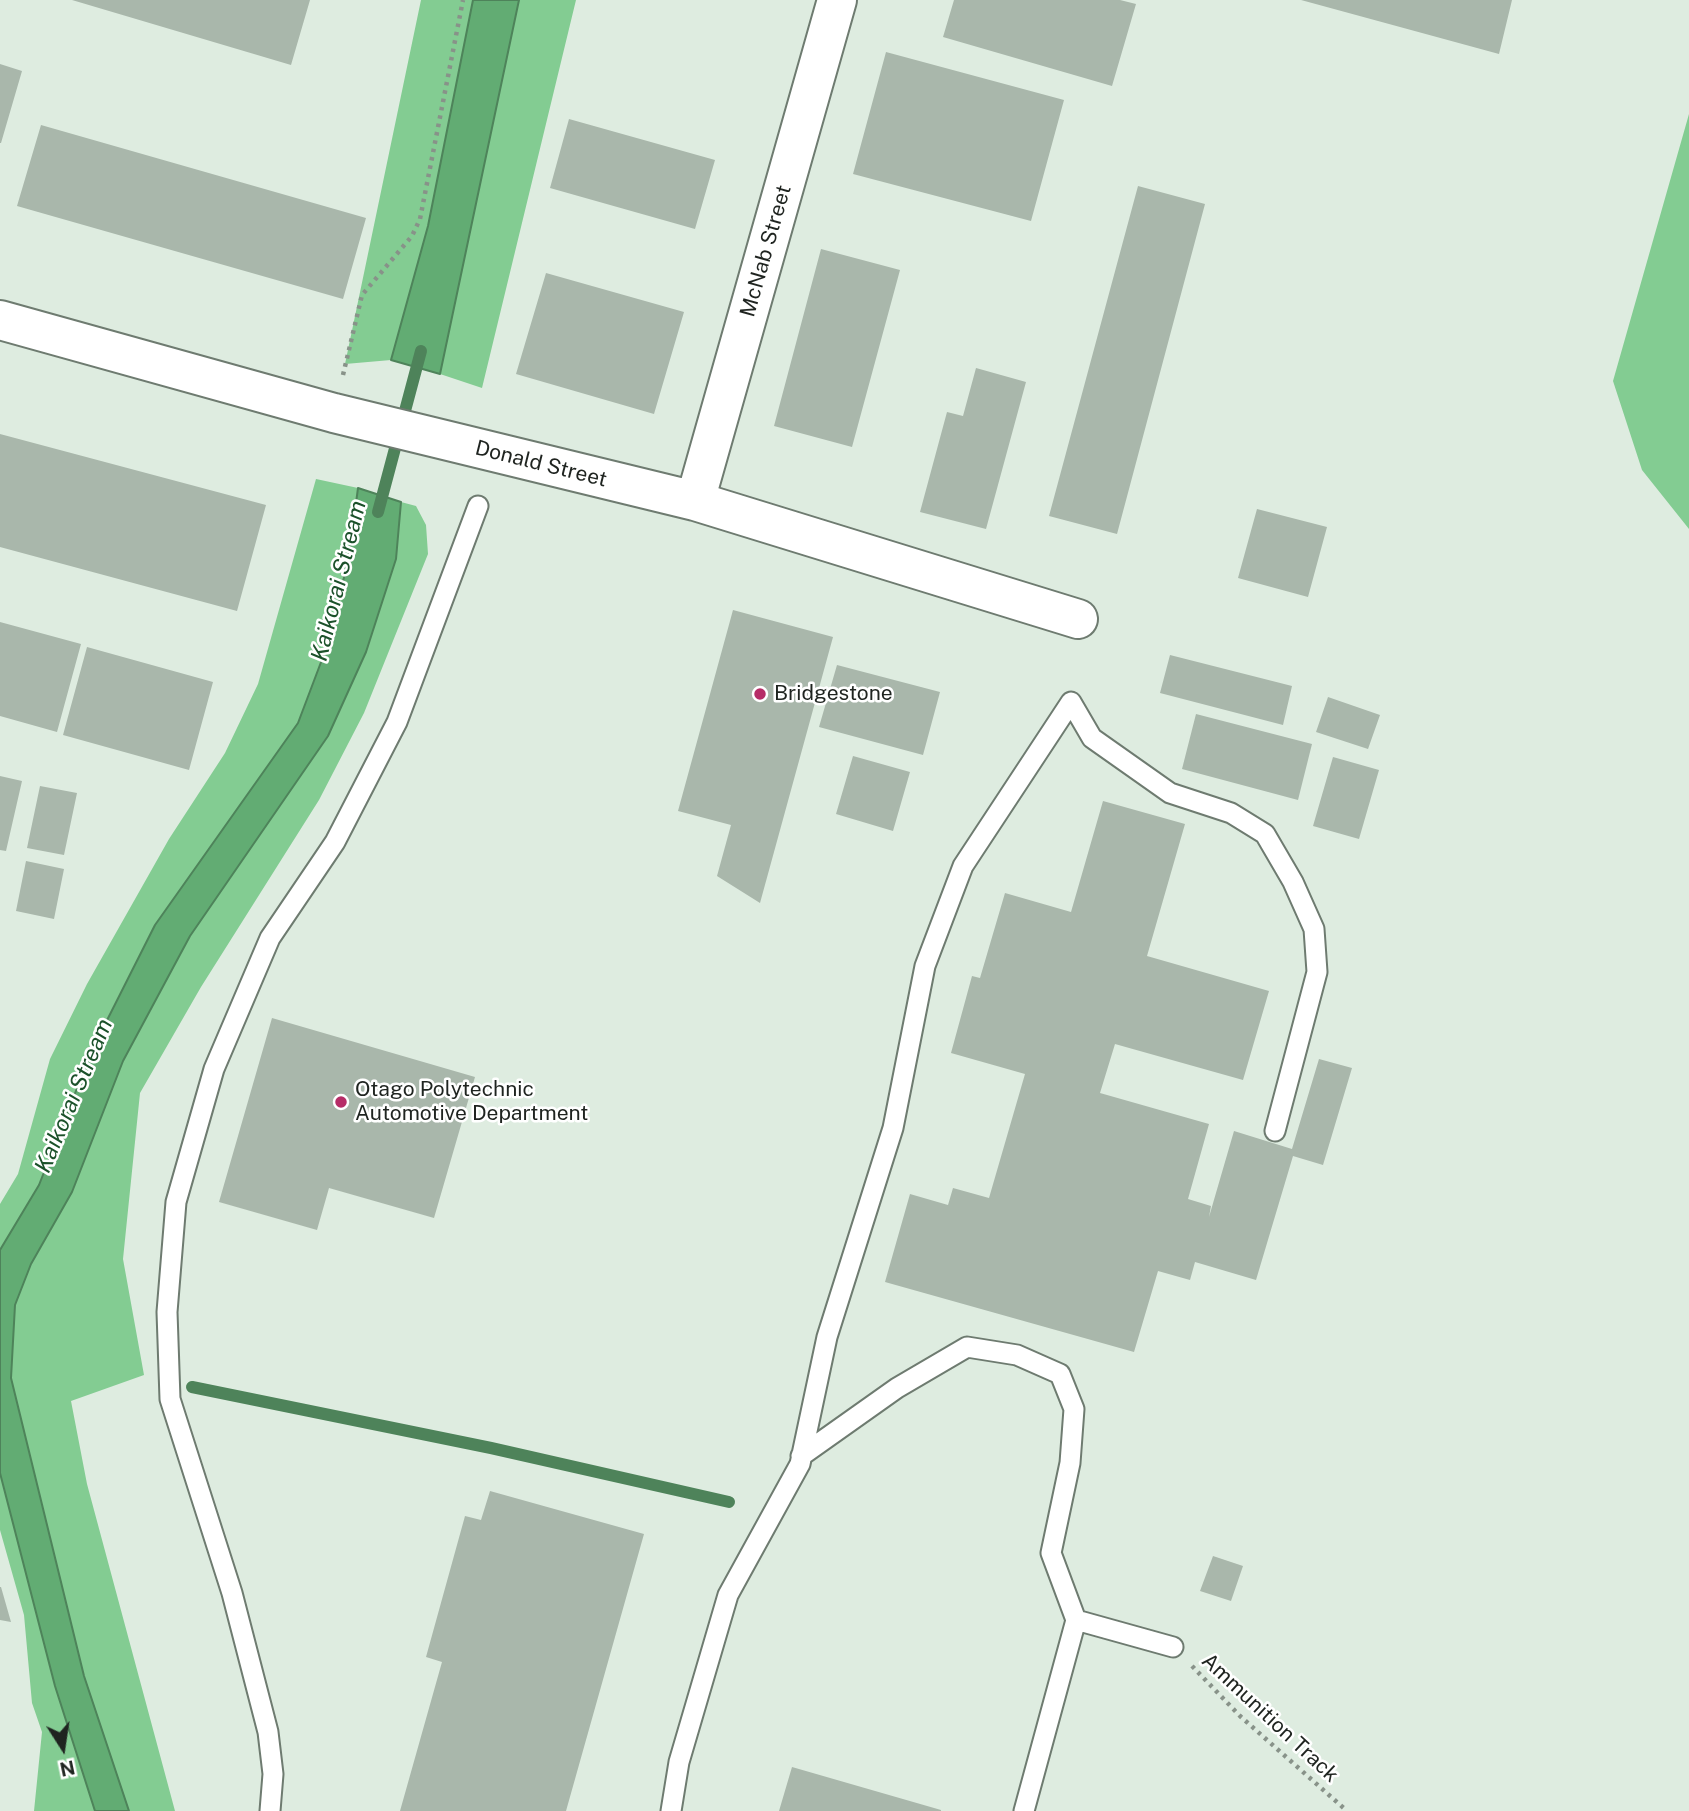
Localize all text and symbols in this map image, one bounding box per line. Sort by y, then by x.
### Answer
street label: McNab Street [735,182,797,320]
street label: Donald Street [472,435,610,493]
water label: Kaikorai Stream [306,498,372,664]
place label: Bridgestone [774,681,893,707]
marker: Bridgestone [752,686,768,702]
water label: Kaikorai Stream [29,1015,119,1177]
place label: Otago Polytechnic Automotive Department [355,1077,588,1127]
marker: Otago Polytechnic Automotive Department [333,1094,349,1110]
street label: Ammunition Track [1196,1648,1344,1788]
north arrow [28,1713,98,1783]
text: N [58,1756,77,1781]

